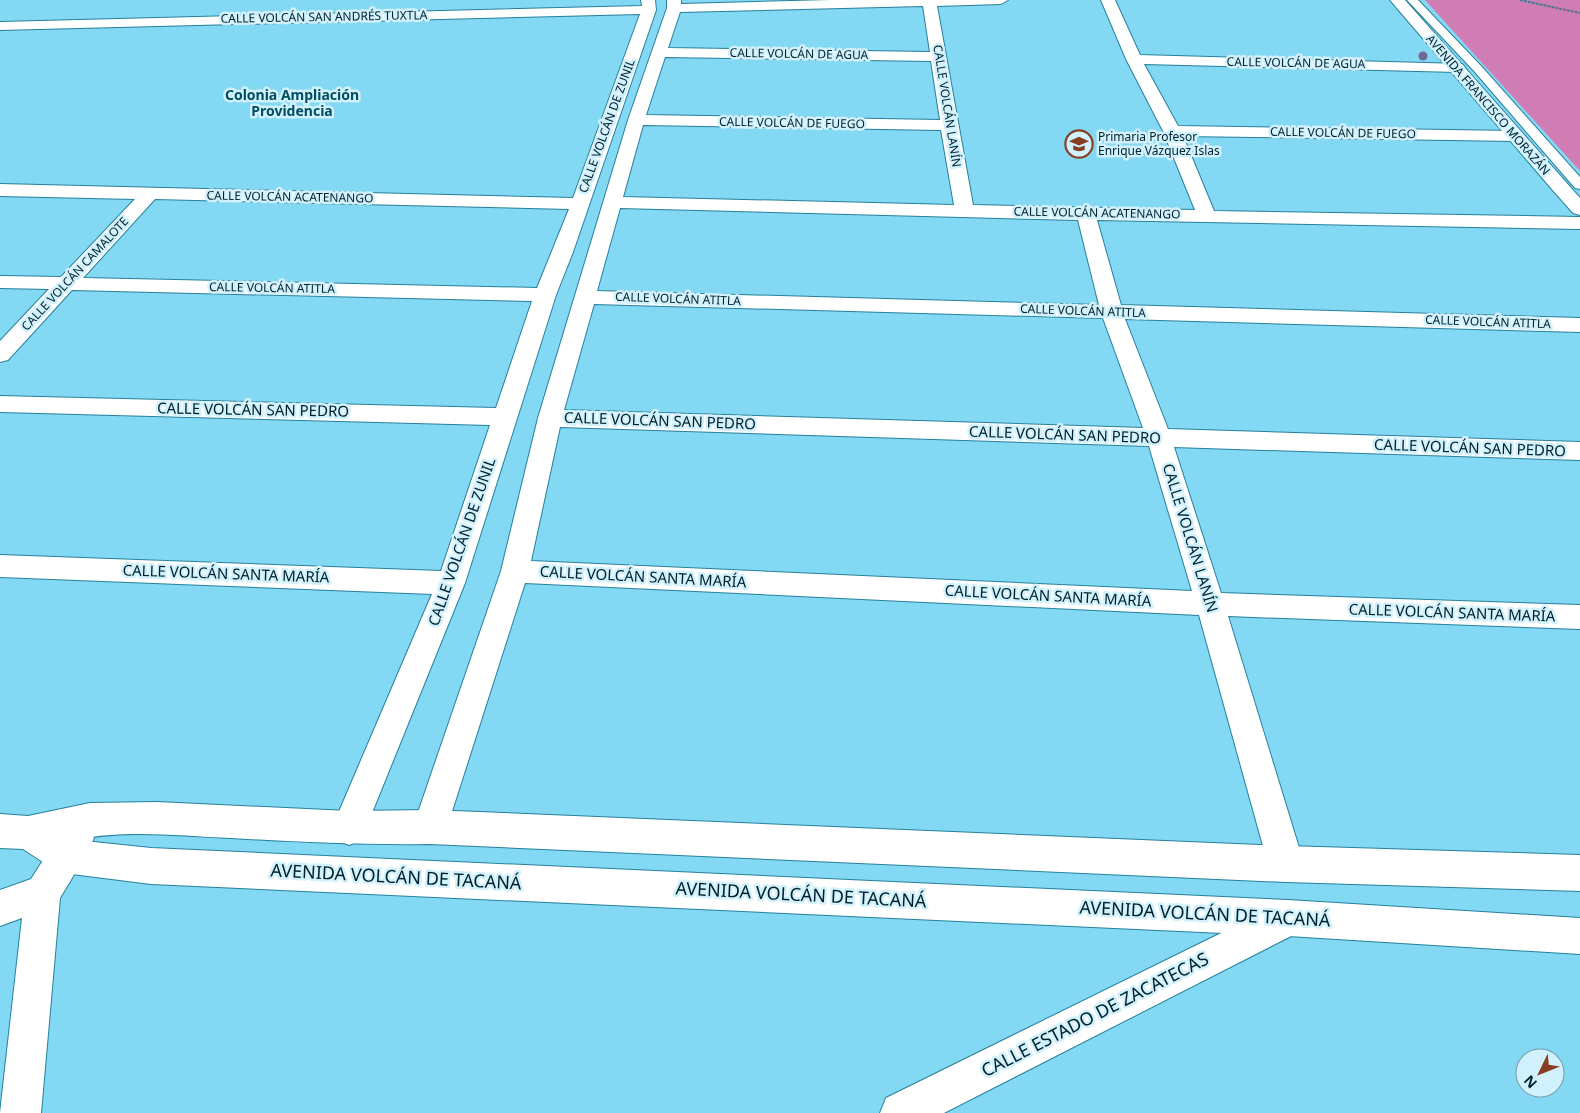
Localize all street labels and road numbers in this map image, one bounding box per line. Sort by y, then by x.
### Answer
street label: CALLE VOLCÁN SAN ANDRÉS TUXTLA [221,6,428,27]
street label: AVENIDA FRANCISCO MORAZÁN [1423,31,1554,179]
street label: CALLE VOLCÁN LANÍN [929,43,966,168]
street label: CALLE VOLCÁN DE AGUA [730,44,869,63]
street label: CALLE VOLCÁN DE AGUA [1227,53,1366,72]
street label: CALLE VOLCÁN DE ZUNIL [574,57,639,195]
street label: CALLE VOLCÁN DE FUEGO [719,113,865,132]
street label: CALLE VOLCÁN DE FUEGO [1270,123,1416,142]
street label: CALLE VOLCÁN ACATENANGO [206,187,374,206]
street label: CALLE VOLCÁN ACATENANGO [1013,203,1181,222]
street label: CALLE VOLCÁN CAMALOTE [17,213,132,334]
street label: CALLE VOLCÁN ATITLA [209,278,335,297]
street label: CALLE VOLCÁN ATITLA [615,288,742,309]
street label: CALLE VOLCÁN ATITLA [1020,300,1147,321]
street label: CALLE VOLCÁN ATITLA [1425,311,1552,332]
street label: CALLE VOLCÁN SAN PEDRO [157,397,349,421]
street label: CALLE VOLCÁN SAN PEDRO [564,407,756,433]
street label: CALLE VOLCÁN SAN PEDRO [969,421,1161,447]
street label: CALLE VOLCÁN SAN PEDRO [1374,434,1566,460]
street label: CALLE VOLCÁN DE ZUNIL [423,455,499,628]
street label: CALLE VOLCÁN LANÍN [1159,461,1223,615]
street label: CALLE VOLCÁN SANTA MARÍA [122,559,330,587]
street label: CALLE VOLCÁN SANTA MARÍA [539,561,747,591]
street label: CALLE VOLCÁN SANTA MARÍA [944,580,1152,610]
street label: CALLE VOLCÁN SANTA MARÍA [1348,598,1556,626]
street label: AVENIDA VOLCÁN DE TACANÁ [270,857,523,895]
street label: AVENIDA VOLCÁN DE TACANÁ [675,875,928,913]
street label: AVENIDA VOLCÁN DE TACANÁ [1079,894,1332,932]
street label: CALLE ESTADO DE ZACATECAS [977,946,1212,1082]

